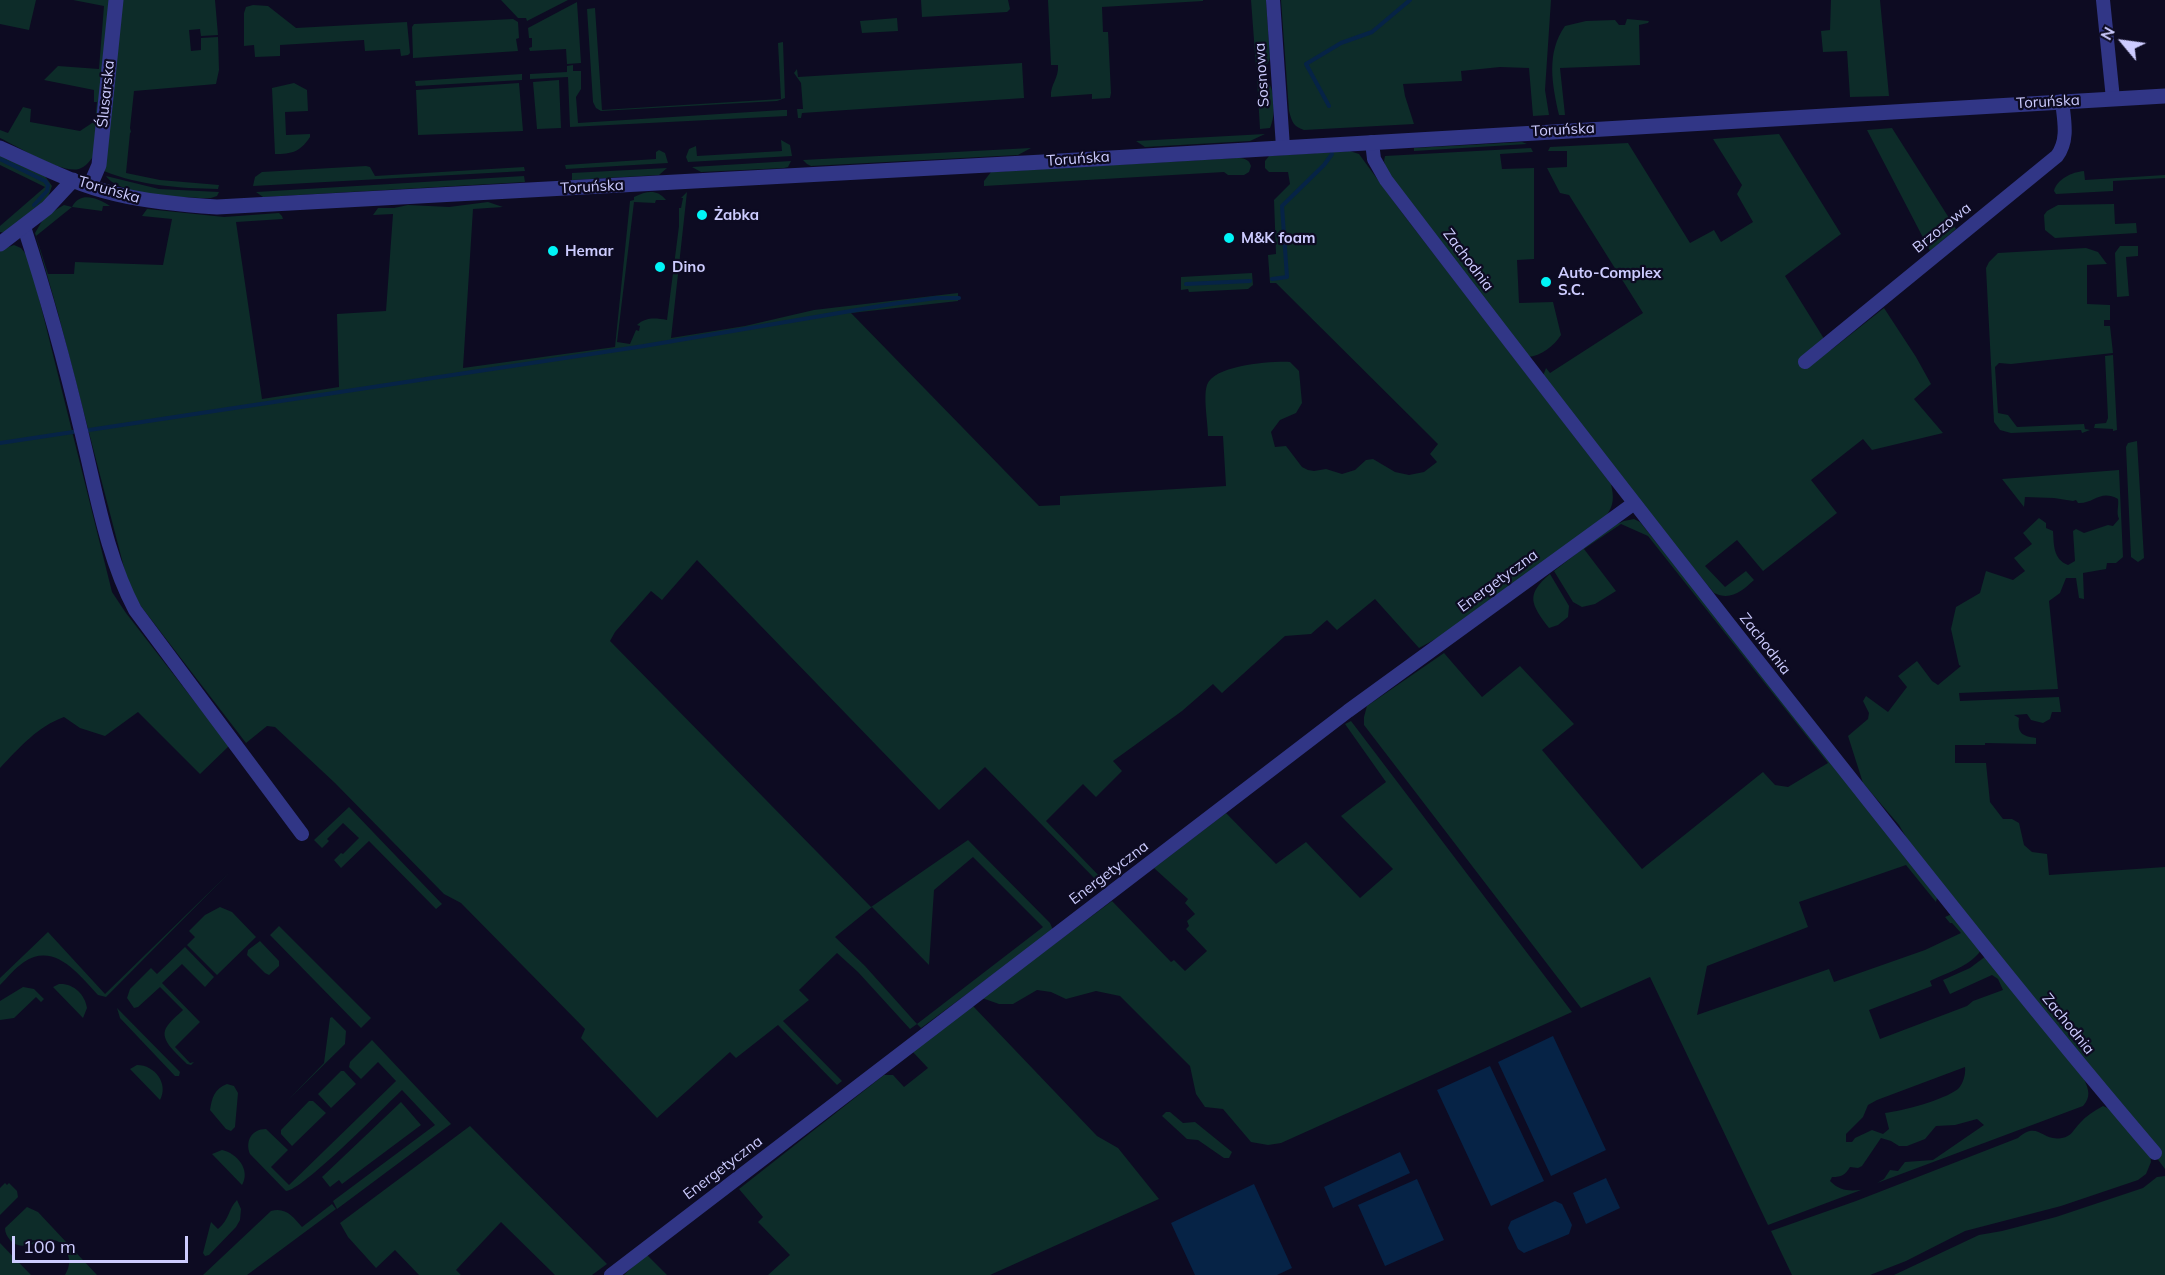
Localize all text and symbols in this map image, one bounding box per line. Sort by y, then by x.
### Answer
north arrow [2093,12,2153,72]
text: N [2096,23,2119,43]
street label: Sosnowa [1251,42,1273,108]
street label: Ślusarska [94,60,118,128]
street label: Toruńska [2016,91,2080,113]
street label: Toruńska [1531,119,1595,141]
street label: Toruńska [1046,148,1110,170]
street label: Toruńska [76,173,142,207]
street label: Toruńska [560,176,624,198]
street label: Brzozowa [1909,199,1975,257]
place label: Żabka [714,206,759,224]
marker: Żabka [695,208,709,222]
street label: Zachodnia [1439,225,1497,295]
place label: M&K foam [1241,229,1315,247]
marker: M&K foam [1222,231,1236,245]
place label: Hemar [565,242,614,260]
marker: Hemar [546,244,560,258]
place label: Dino [672,258,705,276]
marker: Dino [653,260,667,274]
place label: Auto-Complex S.C. [1558,264,1661,299]
marker: Auto-Complex S.C. [1539,275,1553,289]
street label: Energetyczna [1454,546,1542,616]
street label: Zachodnia [1735,610,1795,678]
street label: Energetyczna [1066,837,1152,909]
street label: Zachodnia [2038,990,2098,1058]
street label: Energetyczna [680,1132,766,1204]
scale bar [15,1224,190,1262]
text: 100 m [23,1235,76,1258]

